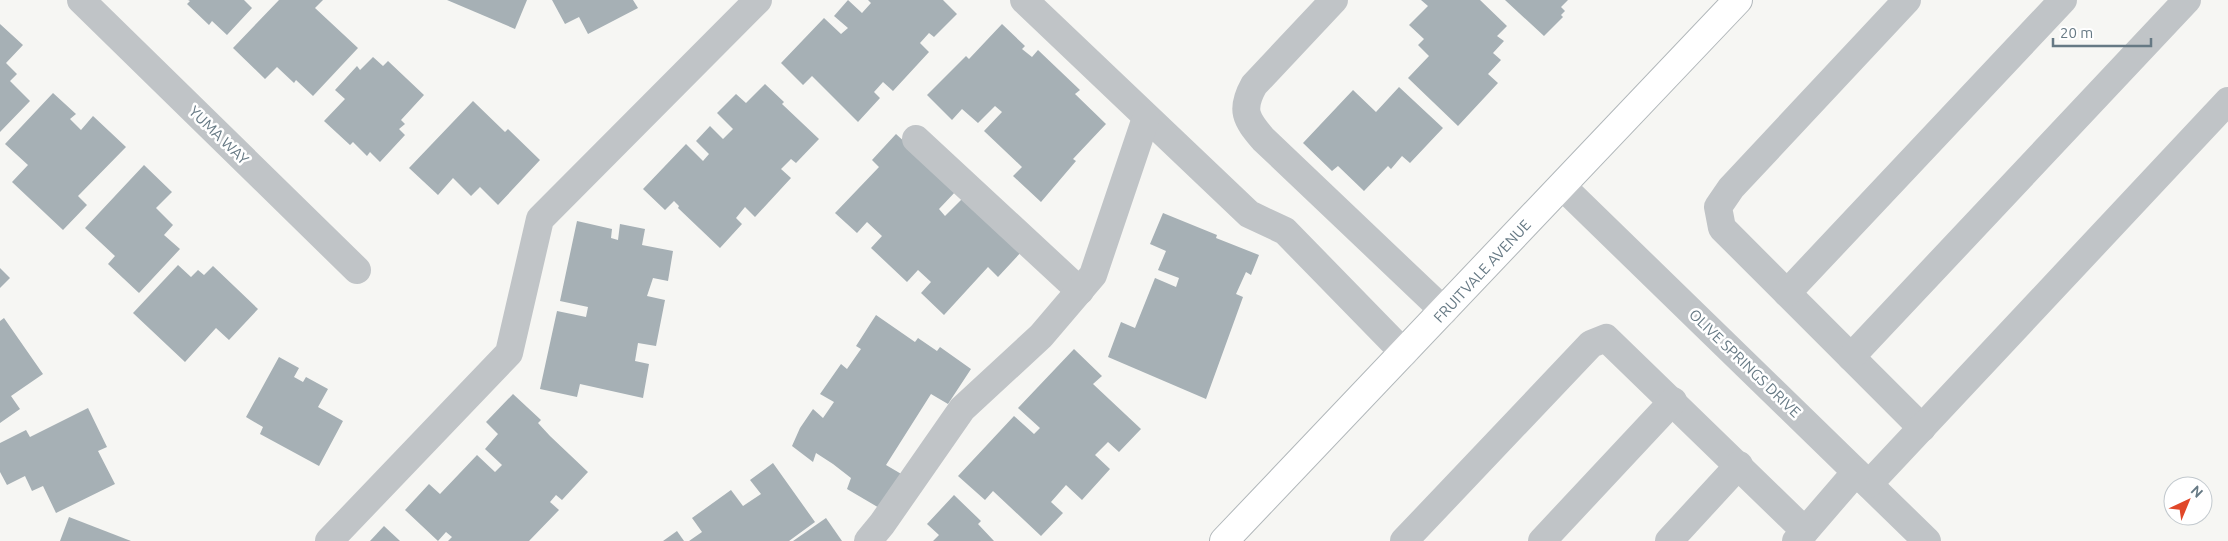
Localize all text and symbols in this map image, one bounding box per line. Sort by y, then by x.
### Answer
scale bar [2053,15,2150,47]
text: 20 m [2060,24,2093,41]
street label: YUMA WAY [186,102,253,168]
street label: FRUITVALE AVENUE [1430,216,1534,326]
street label: OLIVE SPRINGS DRIVE [1686,305,1804,421]
north arrow [2163,476,2213,526]
text: N [2188,482,2206,501]

